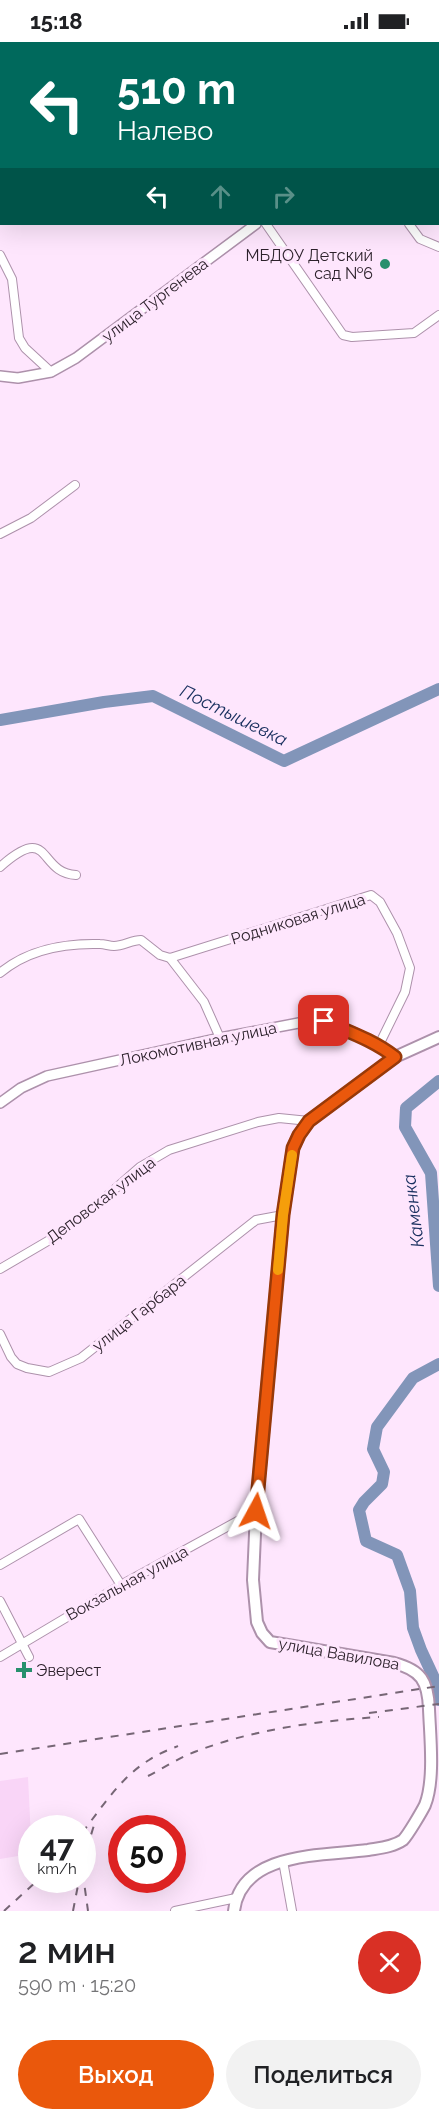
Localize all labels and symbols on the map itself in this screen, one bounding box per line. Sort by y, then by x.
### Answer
place label: МБДОУ Детский сад №6 [246,246,373,283]
street label: улица Тургенева [98,254,212,346]
marker: МБДОУ Детский сад №6 [378,257,392,271]
water label: Постышевка [177,680,291,750]
street label: Родниковая улица [229,890,367,948]
pin [298,995,349,1046]
street label: Локомотивная улица [118,1018,278,1070]
street label: Деповская улица [43,1153,159,1247]
water label: Каменка [398,1173,428,1249]
street label: улица Гарбара [89,1271,189,1355]
position arrow [224,1479,288,1543]
street label: Вокзальная улица [63,1542,191,1624]
street label: улица Вавилова [277,1634,401,1674]
place label: Эверест [36,1661,101,1680]
marker: Эверест [17,1663,31,1677]
speed limit sign: 50 [108,1815,186,1893]

